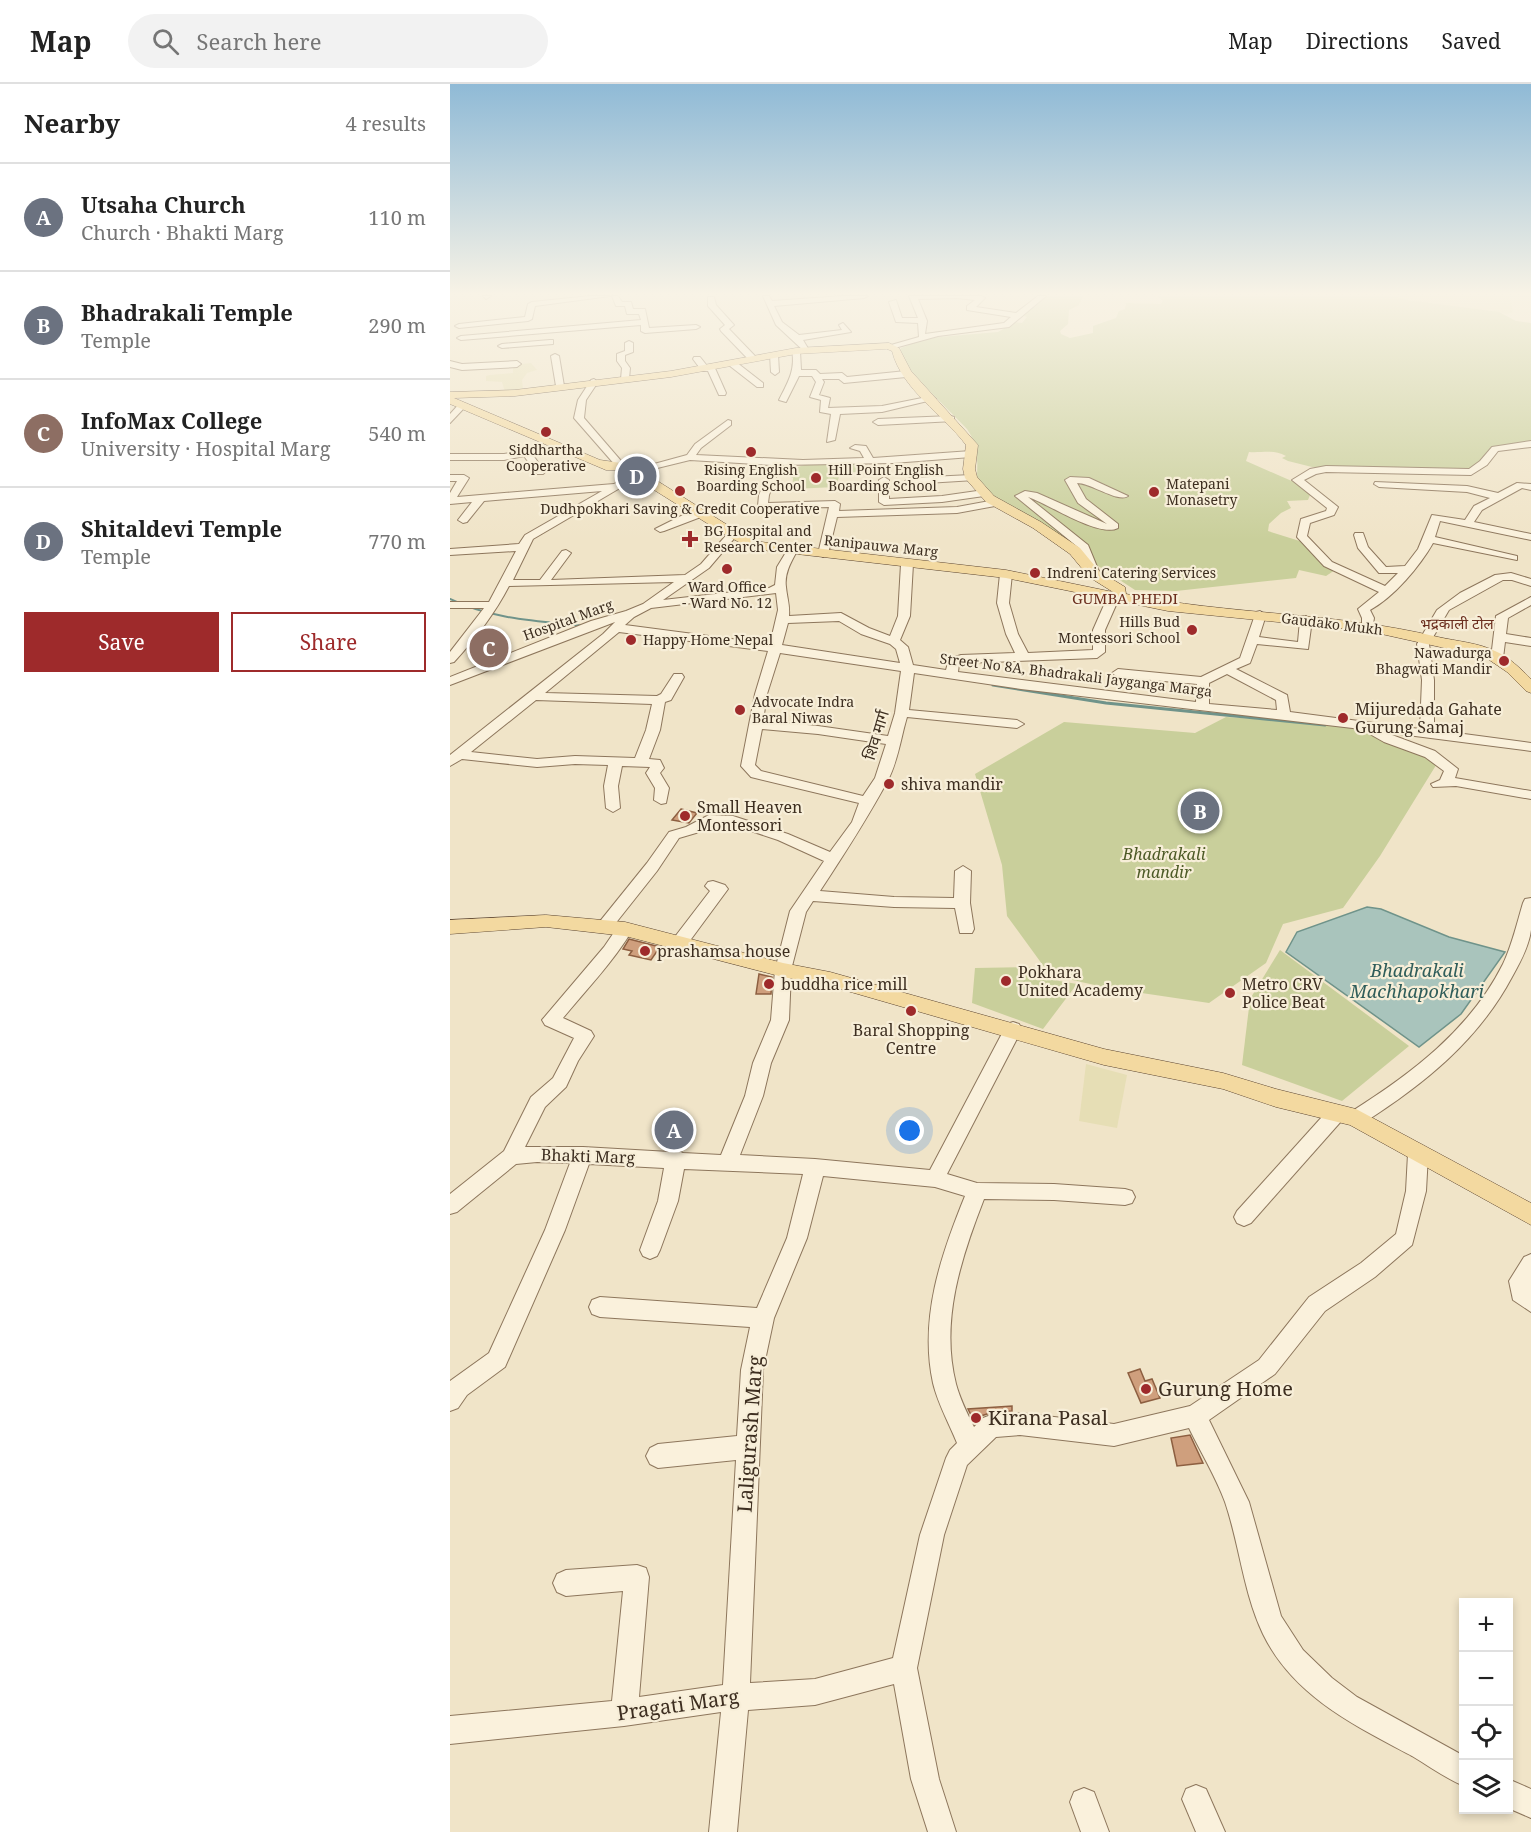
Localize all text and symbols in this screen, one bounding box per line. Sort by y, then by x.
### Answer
search box [128,14,548,68]
text: Map [30,22,92,60]
icon: search [149,25,182,58]
text: Search here [197,26,321,56]
text: Map [1228,27,1273,55]
text: Directions [1306,27,1408,55]
text: Saved [1441,27,1501,55]
text: Nearby [24,105,120,141]
text: 4 results [346,110,426,137]
text: Utsaha Church [81,189,246,219]
text: A [36,204,51,231]
text: 110 m [368,204,426,231]
text: Church · Bhakti Marg [81,219,284,246]
text: Bhadrakali Temple [81,297,293,327]
text: B [37,312,50,339]
text: 290 m [368,312,426,339]
text: Temple [81,327,151,354]
text: InfoMax College [81,405,262,435]
text: C [37,420,50,447]
text: 540 m [368,420,426,447]
marker: Siddhartha Cooperative [539,425,553,439]
text: University · Hospital Marg [81,435,331,462]
place label: Siddhartha Cooperative [506,440,586,475]
marker: Rising English Boarding School [744,445,758,459]
pin: D [618,454,657,498]
place label: Rising English Boarding School [697,460,806,495]
place label: Hill Point English Boarding School [828,460,944,495]
marker: Hill Point English Boarding School [809,471,823,485]
place label: Matepani Monasetry [1166,474,1237,509]
marker: Dudhpokhari Saving & Credit Cooperative [673,484,687,498]
marker: Matepani Monasetry [1147,485,1161,499]
place label: Dudhpokhari Saving & Credit Cooperative [540,499,820,518]
text: Shitaldevi Temple [81,513,282,543]
place label: BG Hospital and Research Center [704,521,813,556]
text: D [36,528,51,555]
text: 770 m [368,528,426,555]
marker: BG Hospital and Research Center [681,530,699,548]
street label: Ranipauwa Marg [823,530,940,561]
text: Temple [81,543,151,570]
marker: Ward Office - Ward No. 12 [720,562,734,576]
place label: Indreni Catering Services [1047,563,1216,582]
marker: Indreni Catering Services [1028,566,1042,580]
place label: Ward Office - Ward No. 12 [682,577,772,612]
district label: GUMBA PHEDI [1072,588,1178,608]
street label: Hospital Marg [520,594,616,645]
street label: Gaudako Mukh [1280,608,1384,639]
button: Save [24,612,219,672]
button: Share [231,612,426,672]
place label: Hills Bud Montessori School [1058,612,1181,647]
district label: भद्रकाली टोल [1420,613,1495,633]
marker: Hills Bud Montessori School [1185,623,1199,637]
pin: C [470,626,508,670]
place label: Happy Home Nepal [643,630,774,649]
marker: Happy Home Nepal [624,633,638,647]
place label: Nawadurga Bhagwati Mandir [1376,643,1492,678]
street label: Street No 8A, Bhadrakali Jayganga Marga [939,648,1213,701]
marker: Nawadurga Bhagwati Mandir [1497,654,1511,668]
place label: Advocate Indra Baral Niwas [752,692,854,727]
place label: Mijuredada Gahate Gurung Samaj [1355,698,1502,738]
marker: Advocate Indra Baral Niwas [733,703,747,717]
street label: शिव मार्ग [858,707,894,763]
marker: Mijuredada Gahate Gurung Samaj [1336,711,1350,725]
place label: shiva mandir [901,773,1003,795]
marker: shiva mandir [882,777,896,791]
pin: B [1180,788,1220,834]
place label: Small Heaven Montessori [697,796,802,836]
marker: Small Heaven Montessori [678,809,692,823]
park label: Bhadrakali mandir [1121,843,1206,883]
place label: prashamsa house [657,940,790,962]
marker: prashamsa house [638,944,652,958]
water label: Bhadrakali Machhapokhari [1349,958,1485,1003]
place label: Pokhara United Academy [1018,961,1144,1001]
place label: buddha rice mill [781,973,907,995]
place label: Metro CRV Police Beat [1242,973,1326,1013]
marker: Pokhara United Academy [999,974,1013,988]
marker: buddha rice mill [762,977,776,991]
marker: Metro CRV Police Beat [1223,986,1237,1000]
marker: Baral Shopping Centre [904,1004,918,1018]
place label: Baral Shopping Centre [853,1019,970,1059]
pin: A [654,1108,694,1152]
your location [895,1116,924,1145]
street label: Bhakti Marg [541,1143,636,1169]
street label: Laligurash Marg [731,1354,768,1513]
place label: Gurung Home [1158,1375,1293,1402]
marker: Gurung Home [1139,1382,1153,1396]
place label: Kirana Pasal [988,1404,1108,1431]
marker: Kirana Pasal [969,1411,983,1425]
map controls [1459,1598,1513,1814]
button: + [1459,1598,1513,1652]
button: − [1459,1652,1513,1706]
street label: Pragati Marg [615,1683,741,1726]
button: locate [1459,1706,1513,1760]
button: layers [1459,1760,1513,1814]

